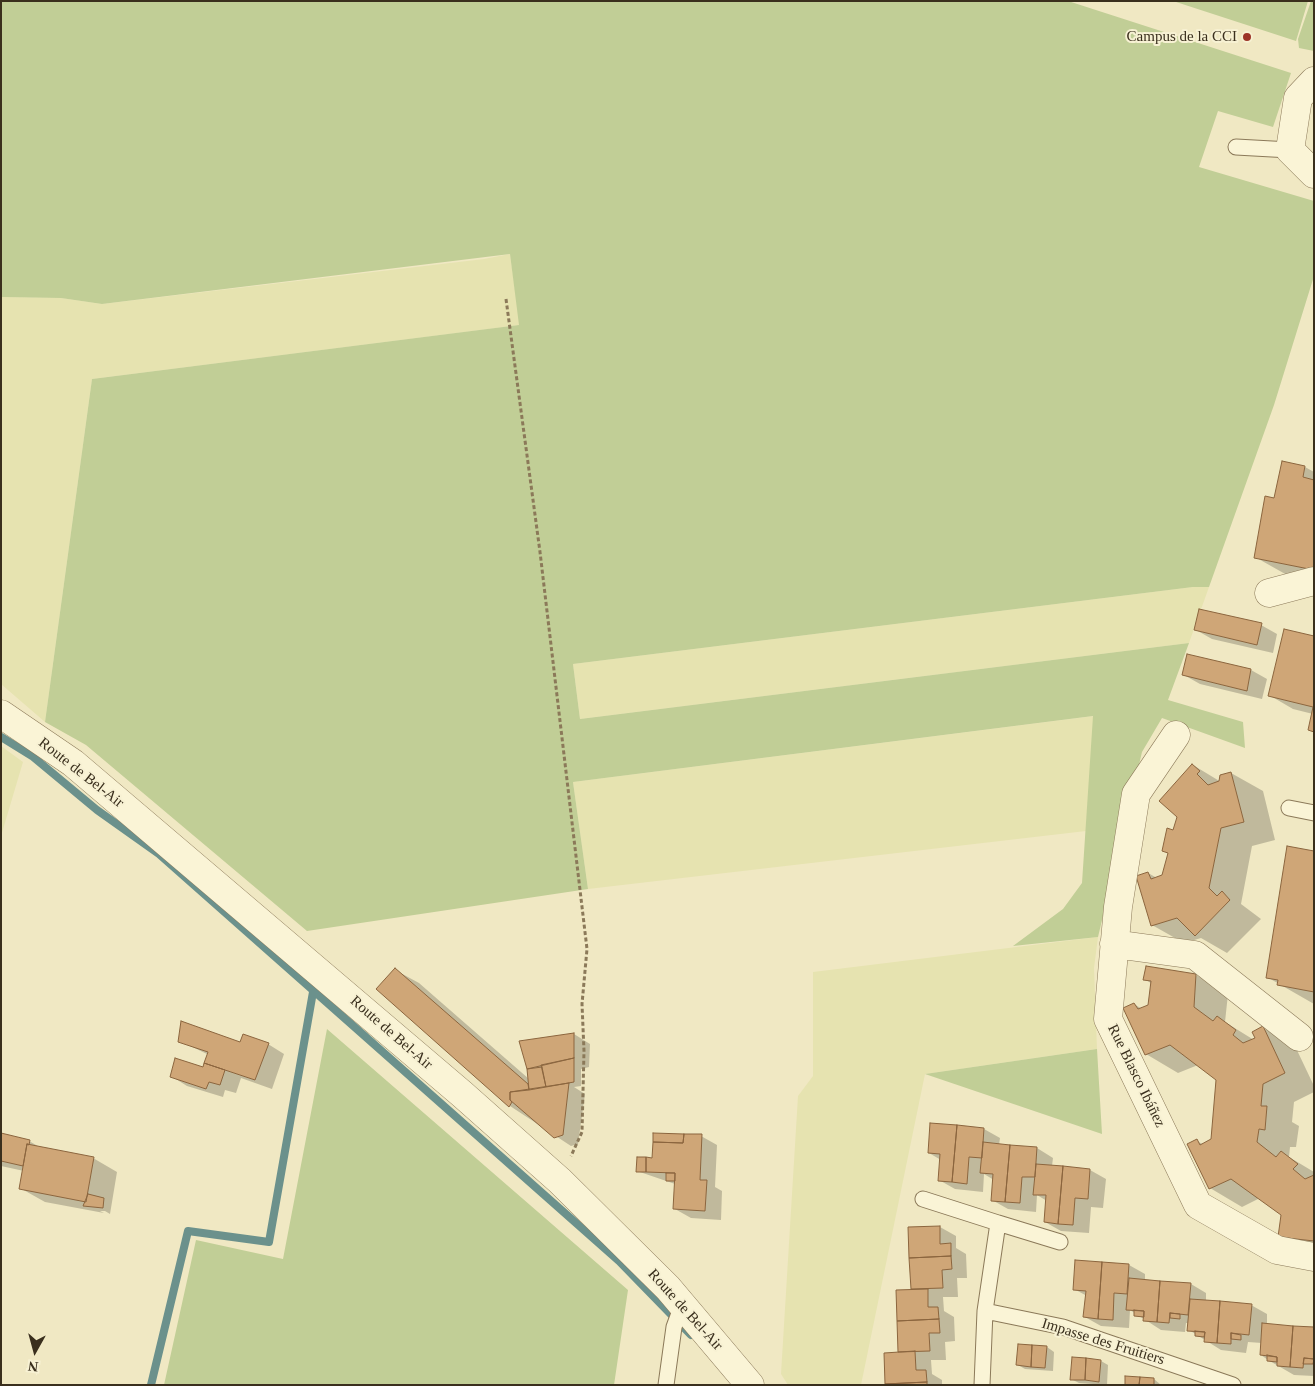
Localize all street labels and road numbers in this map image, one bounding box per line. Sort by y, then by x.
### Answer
street label: Route de Bel-Air [35,734,127,812]
street label: Route de Bel-Air [346,992,436,1074]
street label: Rue Blasco Ibáñez [1103,1022,1169,1130]
street label: Route de Bel-Air [644,1266,726,1354]
street label: Impasse des Fruitiers [1039,1315,1167,1369]

